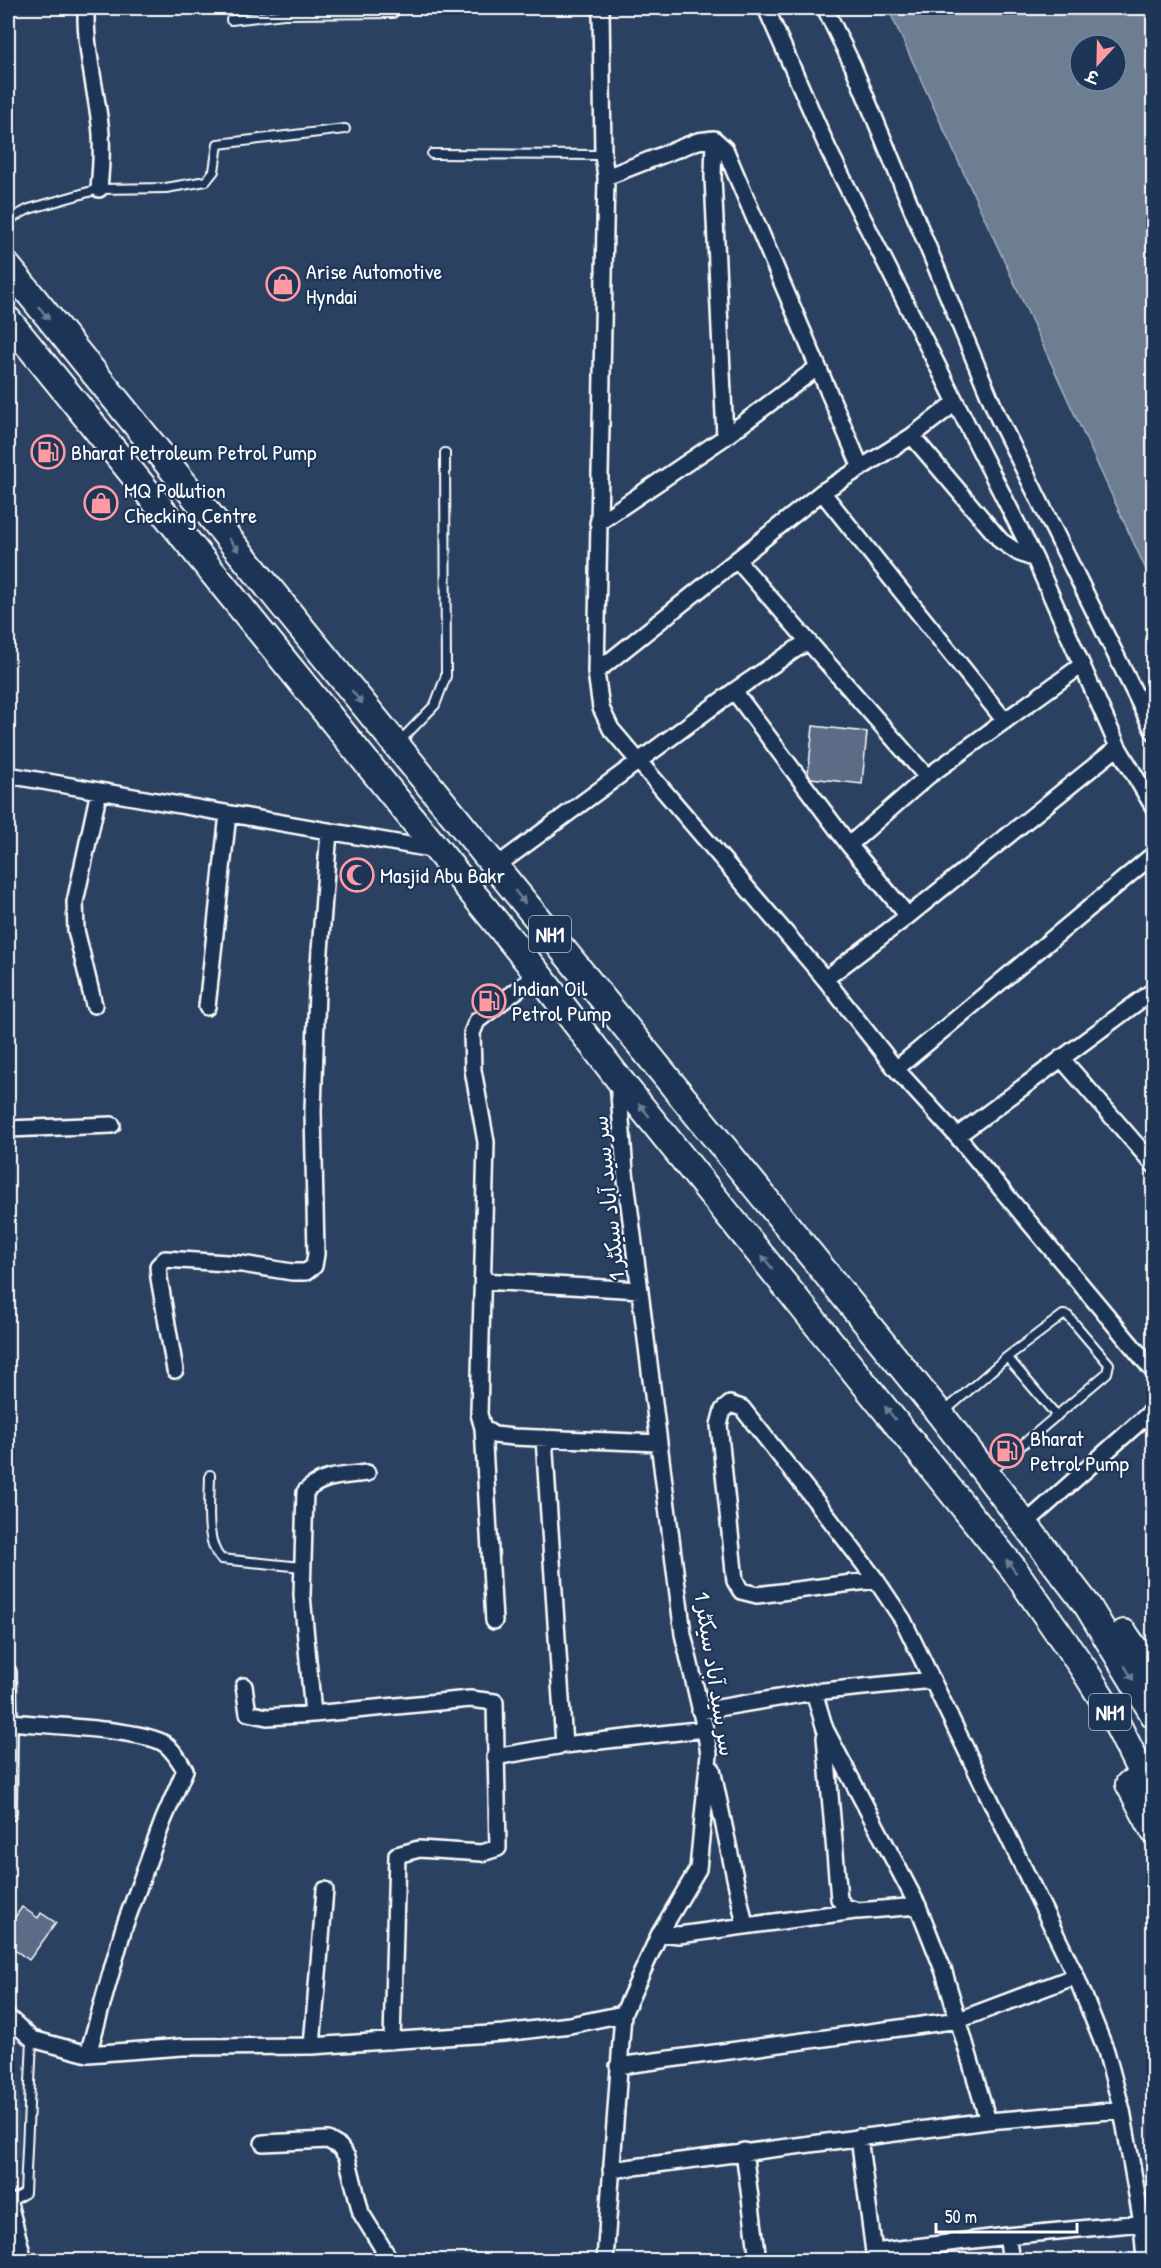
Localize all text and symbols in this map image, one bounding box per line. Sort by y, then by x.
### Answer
north arrow [1068,33,1128,93]
text: उ [1082,64,1103,90]
place label: Arise Automotive Hyndai [306,256,443,311]
shop icon: Arise Automotive Hyndai [265,266,301,302]
one-way arrow [38,305,51,321]
fuel station icon: Bharat Petroleum Petrol Pump [30,434,66,470]
place label: Bharat Petroleum Petrol Pump [71,437,317,467]
place label: MQ Pollution Checking Centre [124,475,257,530]
shop icon: MQ Pollution Checking Centre [83,485,119,521]
one-way arrow [227,537,240,552]
one-way arrow [350,689,363,705]
mosque icon: Masjid Abu Bakr [339,857,375,893]
place label: Masjid Abu Bakr [380,860,505,890]
one-way arrow [513,889,526,905]
road number: NH1 [529,916,571,952]
place label: Indian Oil Petrol Pump [512,973,611,1028]
fuel station icon: Indian Oil Petrol Pump [471,983,507,1019]
one-way arrow [638,1103,651,1118]
street label: سر سید آباد سیکٹر 1 [584,1114,632,1282]
one-way arrow [761,1255,774,1270]
one-way arrow [884,1406,897,1421]
place label: Bharat Petrol Pump [1030,1423,1129,1478]
fuel station icon: Bharat Petrol Pump [989,1433,1025,1469]
one-way arrow [1006,1558,1018,1573]
street label: سر سید آباد سیکٹر 1 [687,1590,743,1758]
one-way arrow [1124,1665,1135,1681]
road number: NH1 [1089,1694,1131,1730]
scale bar [936,2196,1077,2234]
text: 50 m [945,2204,977,2229]

